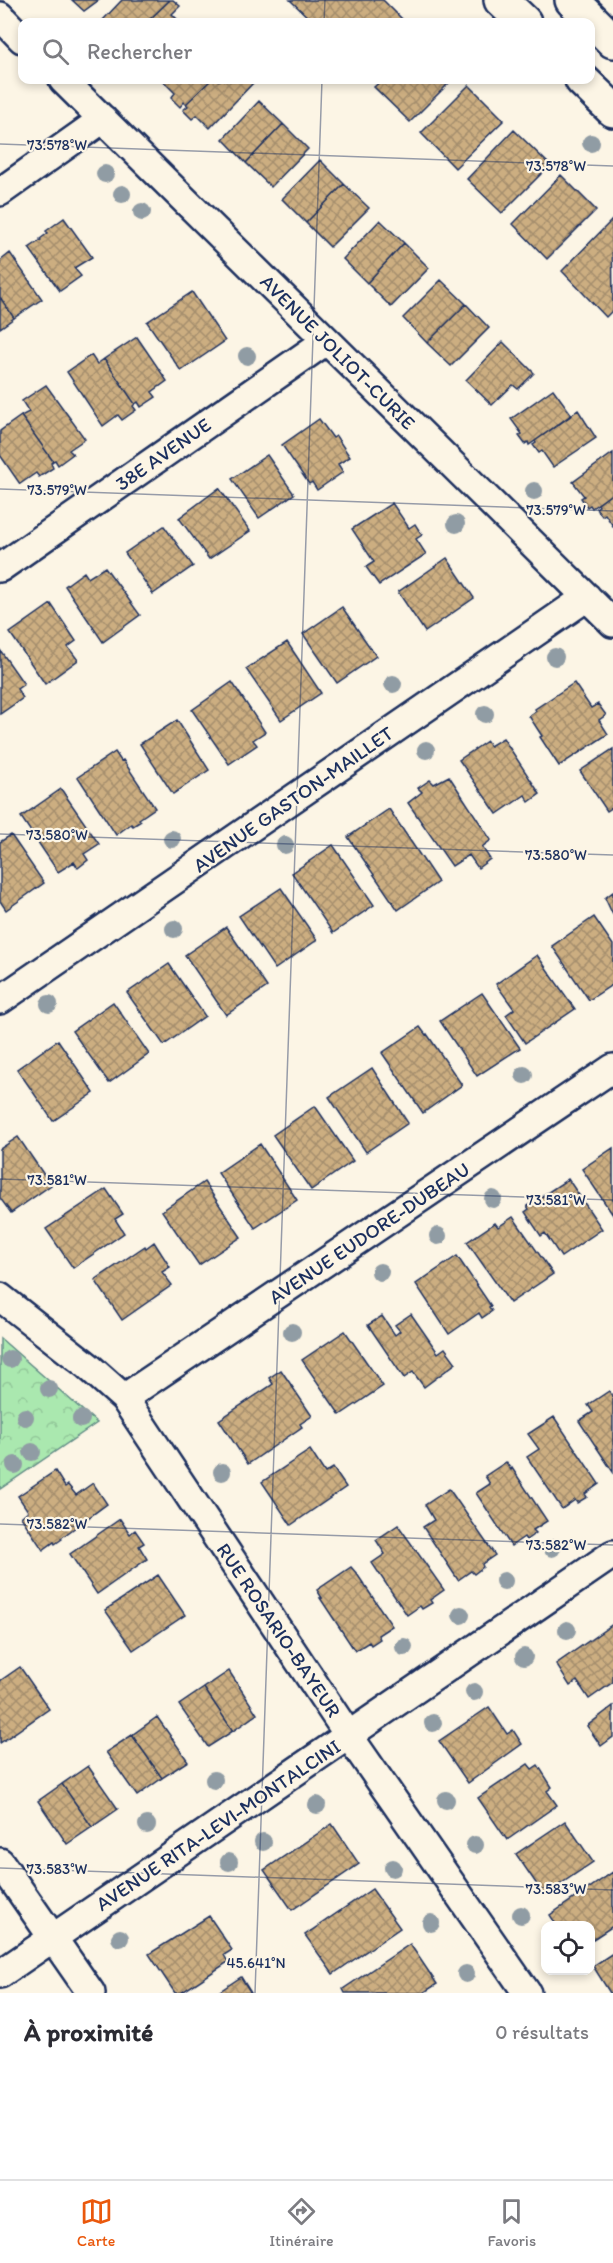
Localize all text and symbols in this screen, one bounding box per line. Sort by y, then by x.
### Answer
search box [18,18,595,84]
icon: search [39,35,72,68]
text: Rechercher [87,38,192,65]
text: 73.578°W [27,136,87,154]
text: 73.578°W [526,157,586,175]
street label: AVENUE JOLIOT-CURIE [255,269,421,435]
street label: 38E AVENUE [111,412,215,496]
text: 73.579°W [27,481,87,499]
text: 73.579°W [526,501,586,519]
street label: AVENUE GASTON-MAILLET [188,721,398,877]
text: 73.580°W [26,826,88,844]
text: 73.580°W [525,846,587,864]
street label: AVENUE EUDORE-DUBEAU [264,1157,474,1309]
text: 73.581°W [27,1171,87,1189]
text: 73.581°W [526,1191,586,1209]
text: 73.582°W [27,1515,87,1533]
text: 73.582°W [526,1536,586,1554]
street label: RUE ROSARIO-BAYEUR [212,1538,346,1722]
street label: AVENUE RITA-LEVI-MONTALCINI [91,1734,345,1916]
text: 73.583°W [27,1860,88,1878]
text: 73.583°W [526,1880,587,1898]
map controls [541,1921,595,1975]
button: locate [541,1921,595,1975]
text: 45.641°N [226,1954,286,1972]
text: À proximité [24,2016,153,2048]
text: 0 résultats [495,2020,589,2044]
tab: Carte [77,2195,115,2250]
tab: Itinéraire [269,2195,334,2250]
tab: Favoris [487,2195,536,2250]

